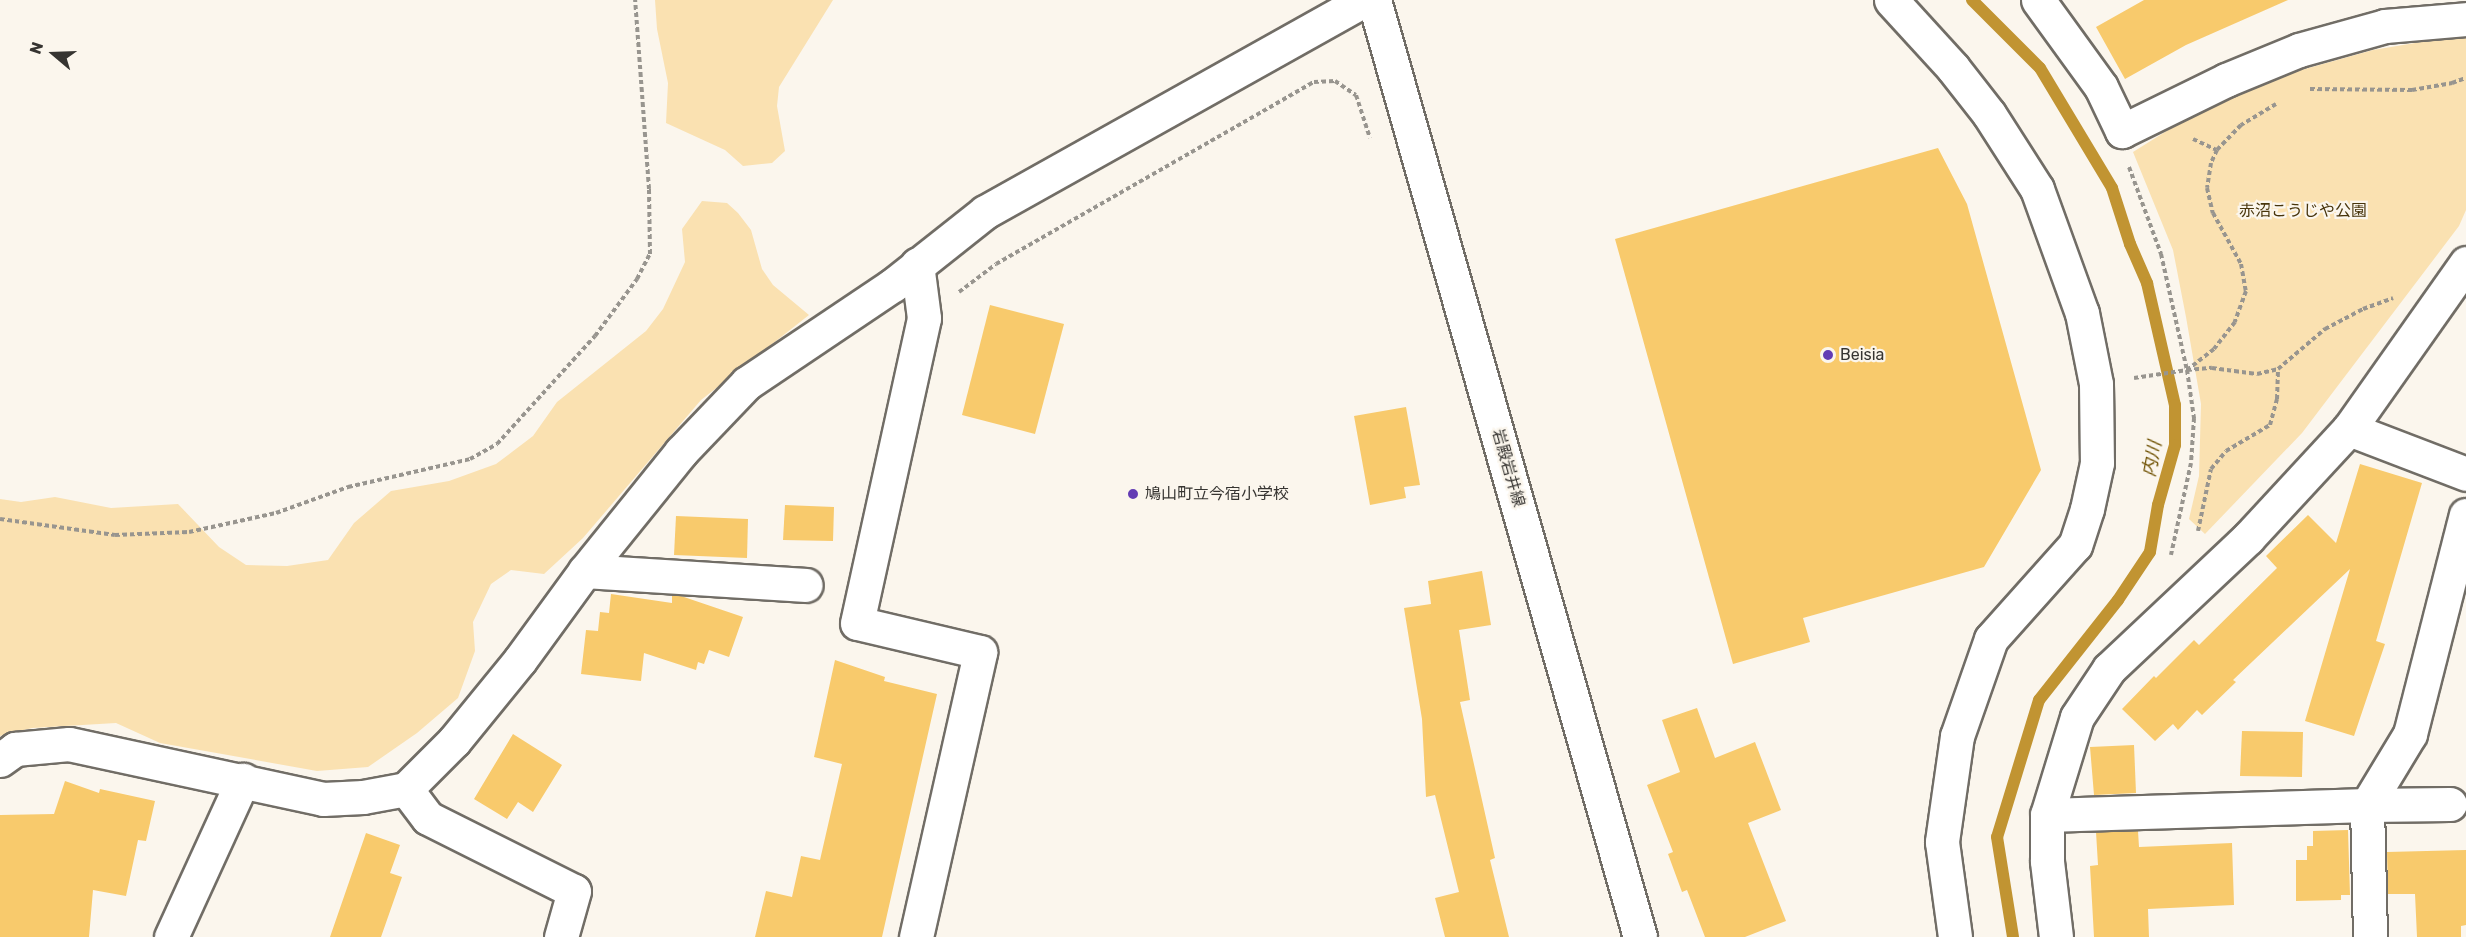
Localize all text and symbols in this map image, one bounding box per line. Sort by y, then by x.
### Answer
north arrow [24,24,84,84]
text: N [26,39,47,57]
park label: 赤沼こうじや公園 [2239,201,2367,221]
place label: Beisia [1840,345,1884,365]
marker: Beisia [1821,348,1835,362]
street label: 岩殿岩井線 [1488,427,1528,509]
water label: 内川 [2138,439,2166,479]
place label: 鳩山町立今宿小学校 [1145,484,1289,504]
marker: 鳩山町立今宿小学校 [1126,487,1140,501]

